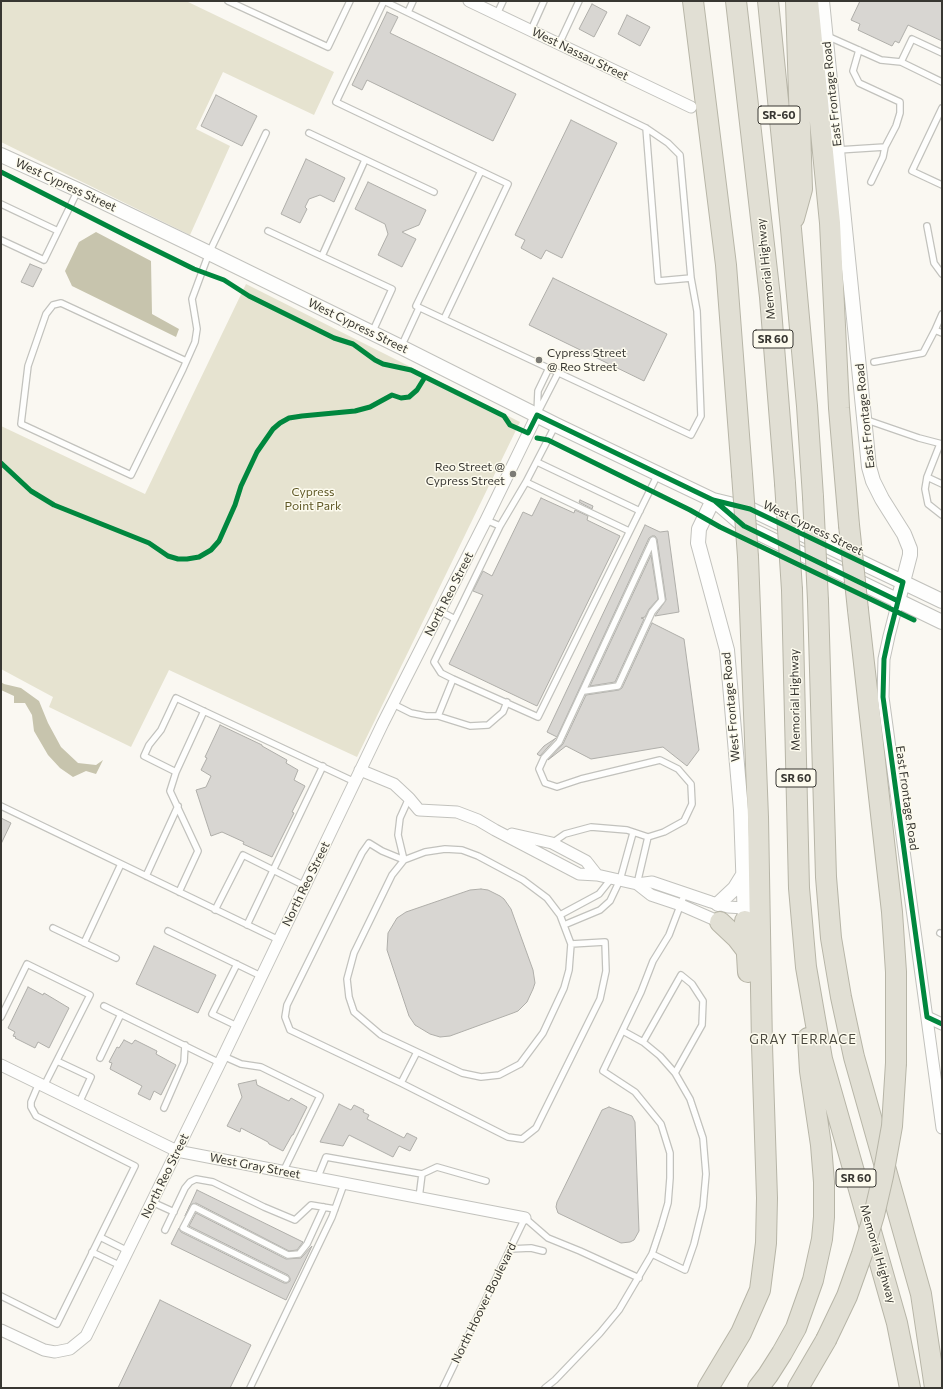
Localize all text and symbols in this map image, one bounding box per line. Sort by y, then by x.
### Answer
street label: West Nassau Street [529,24,631,84]
street label: East Frontage Road [819,41,845,147]
road number: SR-60 [758,106,800,124]
street label: West Cypress Street [13,155,119,215]
street label: Memorial Highway [754,217,778,321]
street label: West Cypress Street [306,295,410,357]
road number: SR 60 [753,330,793,348]
place label: Cypress Street @ Reo Street [547,346,626,374]
marker: Cypress Street @ Reo Street [534,355,544,365]
street label: East Frontage Road [852,363,878,469]
place label: Reo Street @ Cypress Street [426,460,505,488]
marker: Reo Street @ Cypress Street [508,469,518,479]
park label: Cypress Point Park [285,485,341,513]
street label: West Cypress Street [761,497,865,559]
street label: North Reo Street [422,550,476,638]
street label: Memorial Highway [787,649,803,751]
street label: West Frontage Road [719,652,743,762]
street label: East Frontage Road [893,745,921,851]
road number: SR 60 [776,769,816,787]
street label: North Reo Street [279,839,333,929]
district label: GRAY TERRACE [749,1032,857,1048]
street label: North Reo Street [138,1131,192,1221]
street label: West Gray Street [208,1150,302,1182]
road number: SR 60 [836,1169,876,1187]
street label: Memorial Highway [857,1203,899,1305]
street label: North Hoover Boulevard [449,1240,519,1366]

